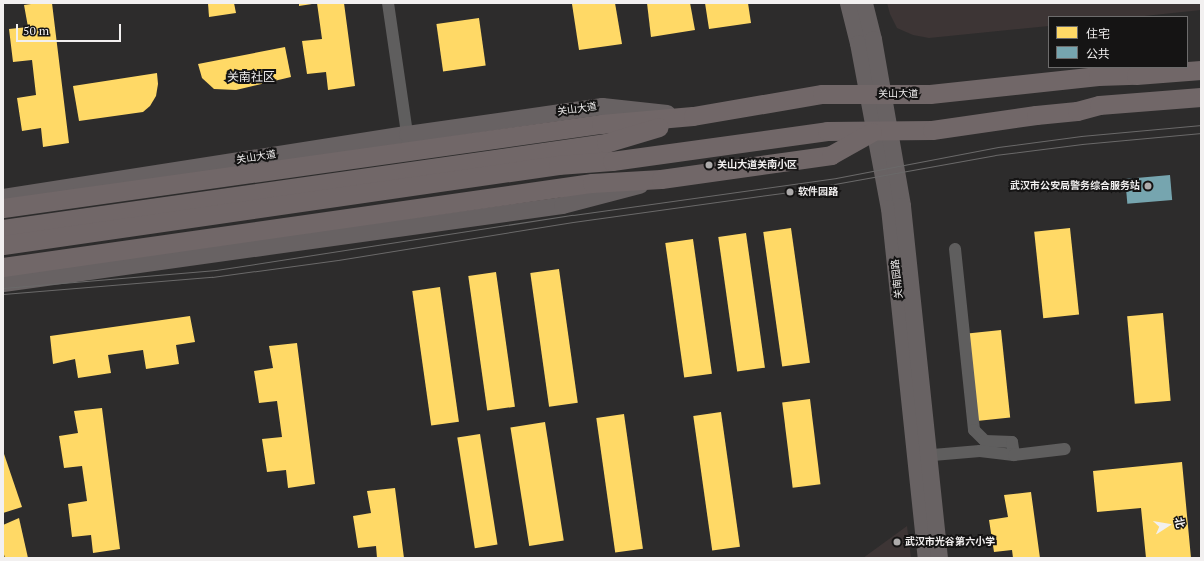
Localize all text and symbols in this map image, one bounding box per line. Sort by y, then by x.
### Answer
scale bar [18,16,123,42]
legend [1048,16,1188,68]
text: 50 m [23,23,49,38]
text: 住宅 [1086,26,1110,41]
text: 公共 [1086,46,1110,61]
district label: 关南社区 [227,70,275,84]
street label: 关山大道 [878,88,918,100]
street label: 关山大道 [556,100,598,118]
street label: 关山大道 [235,148,277,166]
place label: 关山大道关南小区 [717,159,797,171]
marker: 关山大道关南小区 [704,160,714,170]
place label: 武汉市公安局警务综合服务站 [1010,180,1140,192]
marker: 武汉市公安局警务综合服务站 [1143,181,1153,191]
place label: 软件园路 [798,186,838,198]
marker: 软件园路 [785,187,795,197]
street label: 关南园路 [889,258,905,300]
north arrow [1148,505,1188,545]
text: 北 [1172,516,1188,529]
place label: 武汉市光谷第六小学 [905,536,995,548]
marker: 武汉市光谷第六小学 [892,537,902,547]

